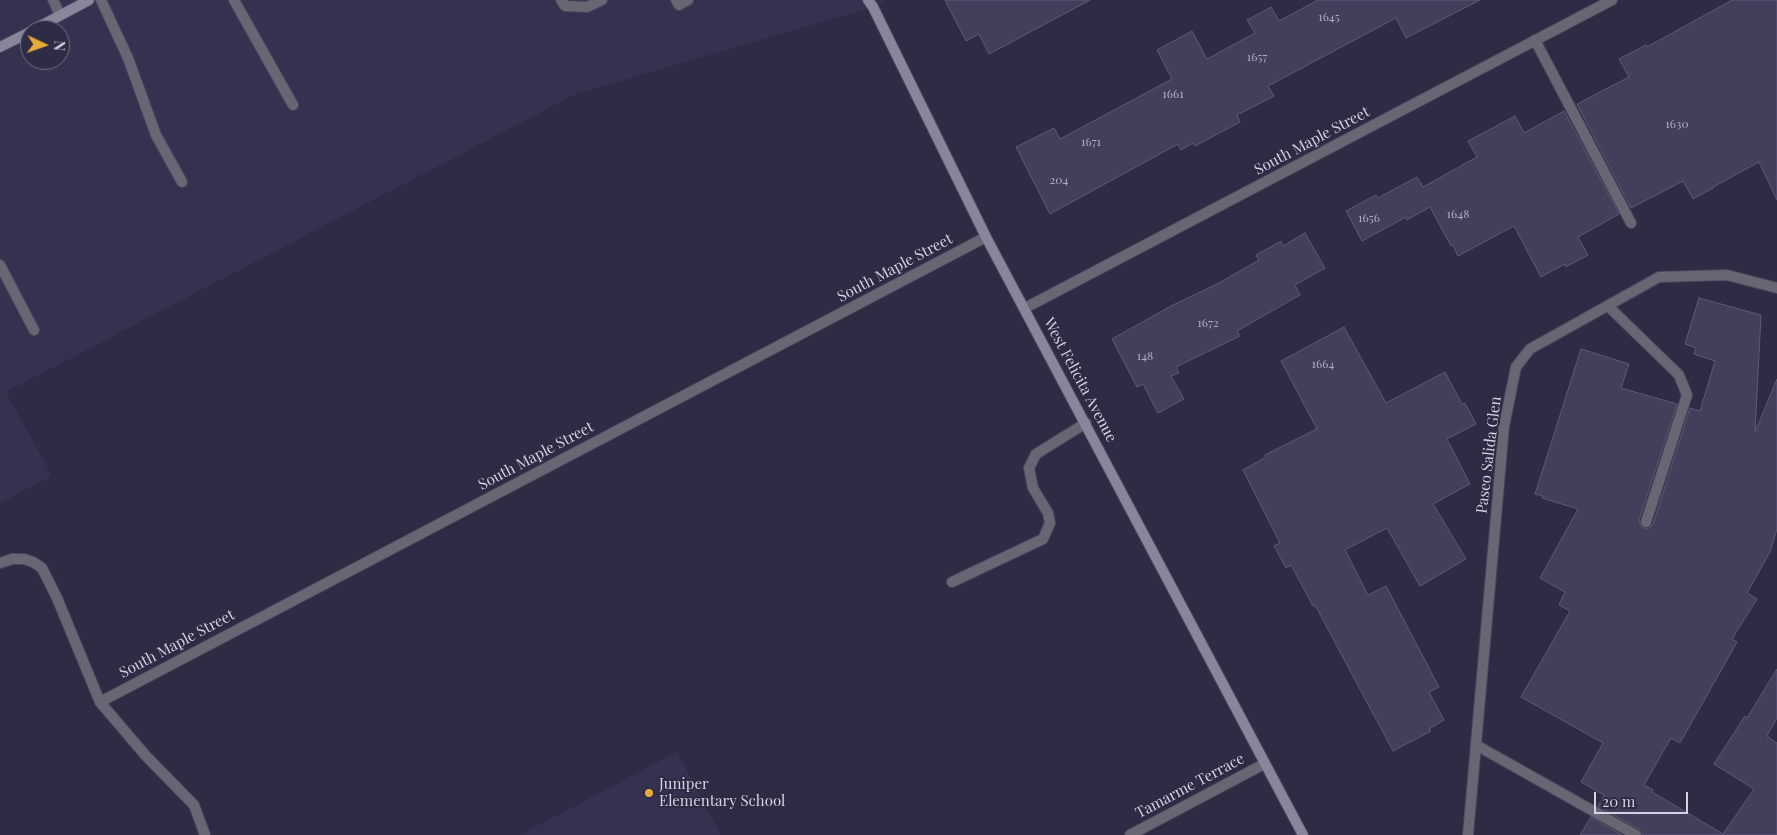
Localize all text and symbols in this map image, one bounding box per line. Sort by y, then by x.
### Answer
house number: 1645 [1318,10,1340,24]
north arrow [20,20,70,70]
text: N [50,40,69,51]
house number: 1657 [1247,50,1267,64]
house number: 1661 [1162,87,1184,101]
street label: South Maple Street [1251,103,1373,179]
house number: 1630 [1665,117,1689,131]
house number: 1671 [1081,135,1101,149]
house number: 204 [1050,173,1068,187]
house number: 1648 [1447,207,1469,221]
house number: 1656 [1358,211,1380,225]
street label: South Maple Street [834,230,956,306]
street label: West Felicita Avenue [1040,315,1120,445]
house number: 1672 [1197,316,1219,330]
house number: 148 [1137,349,1153,363]
house number: 1664 [1312,357,1334,371]
street label: Paseo Salida Glen [1473,395,1505,515]
street label: South Maple Street [475,418,597,494]
street label: South Maple Street [116,606,238,682]
street label: Tamarme Terrace [1133,750,1247,822]
place label: Juniper Elementary School [659,775,785,810]
scale bar [1597,782,1691,814]
marker: Juniper Elementary School [643,787,655,799]
text: 20 m [1602,791,1635,811]

